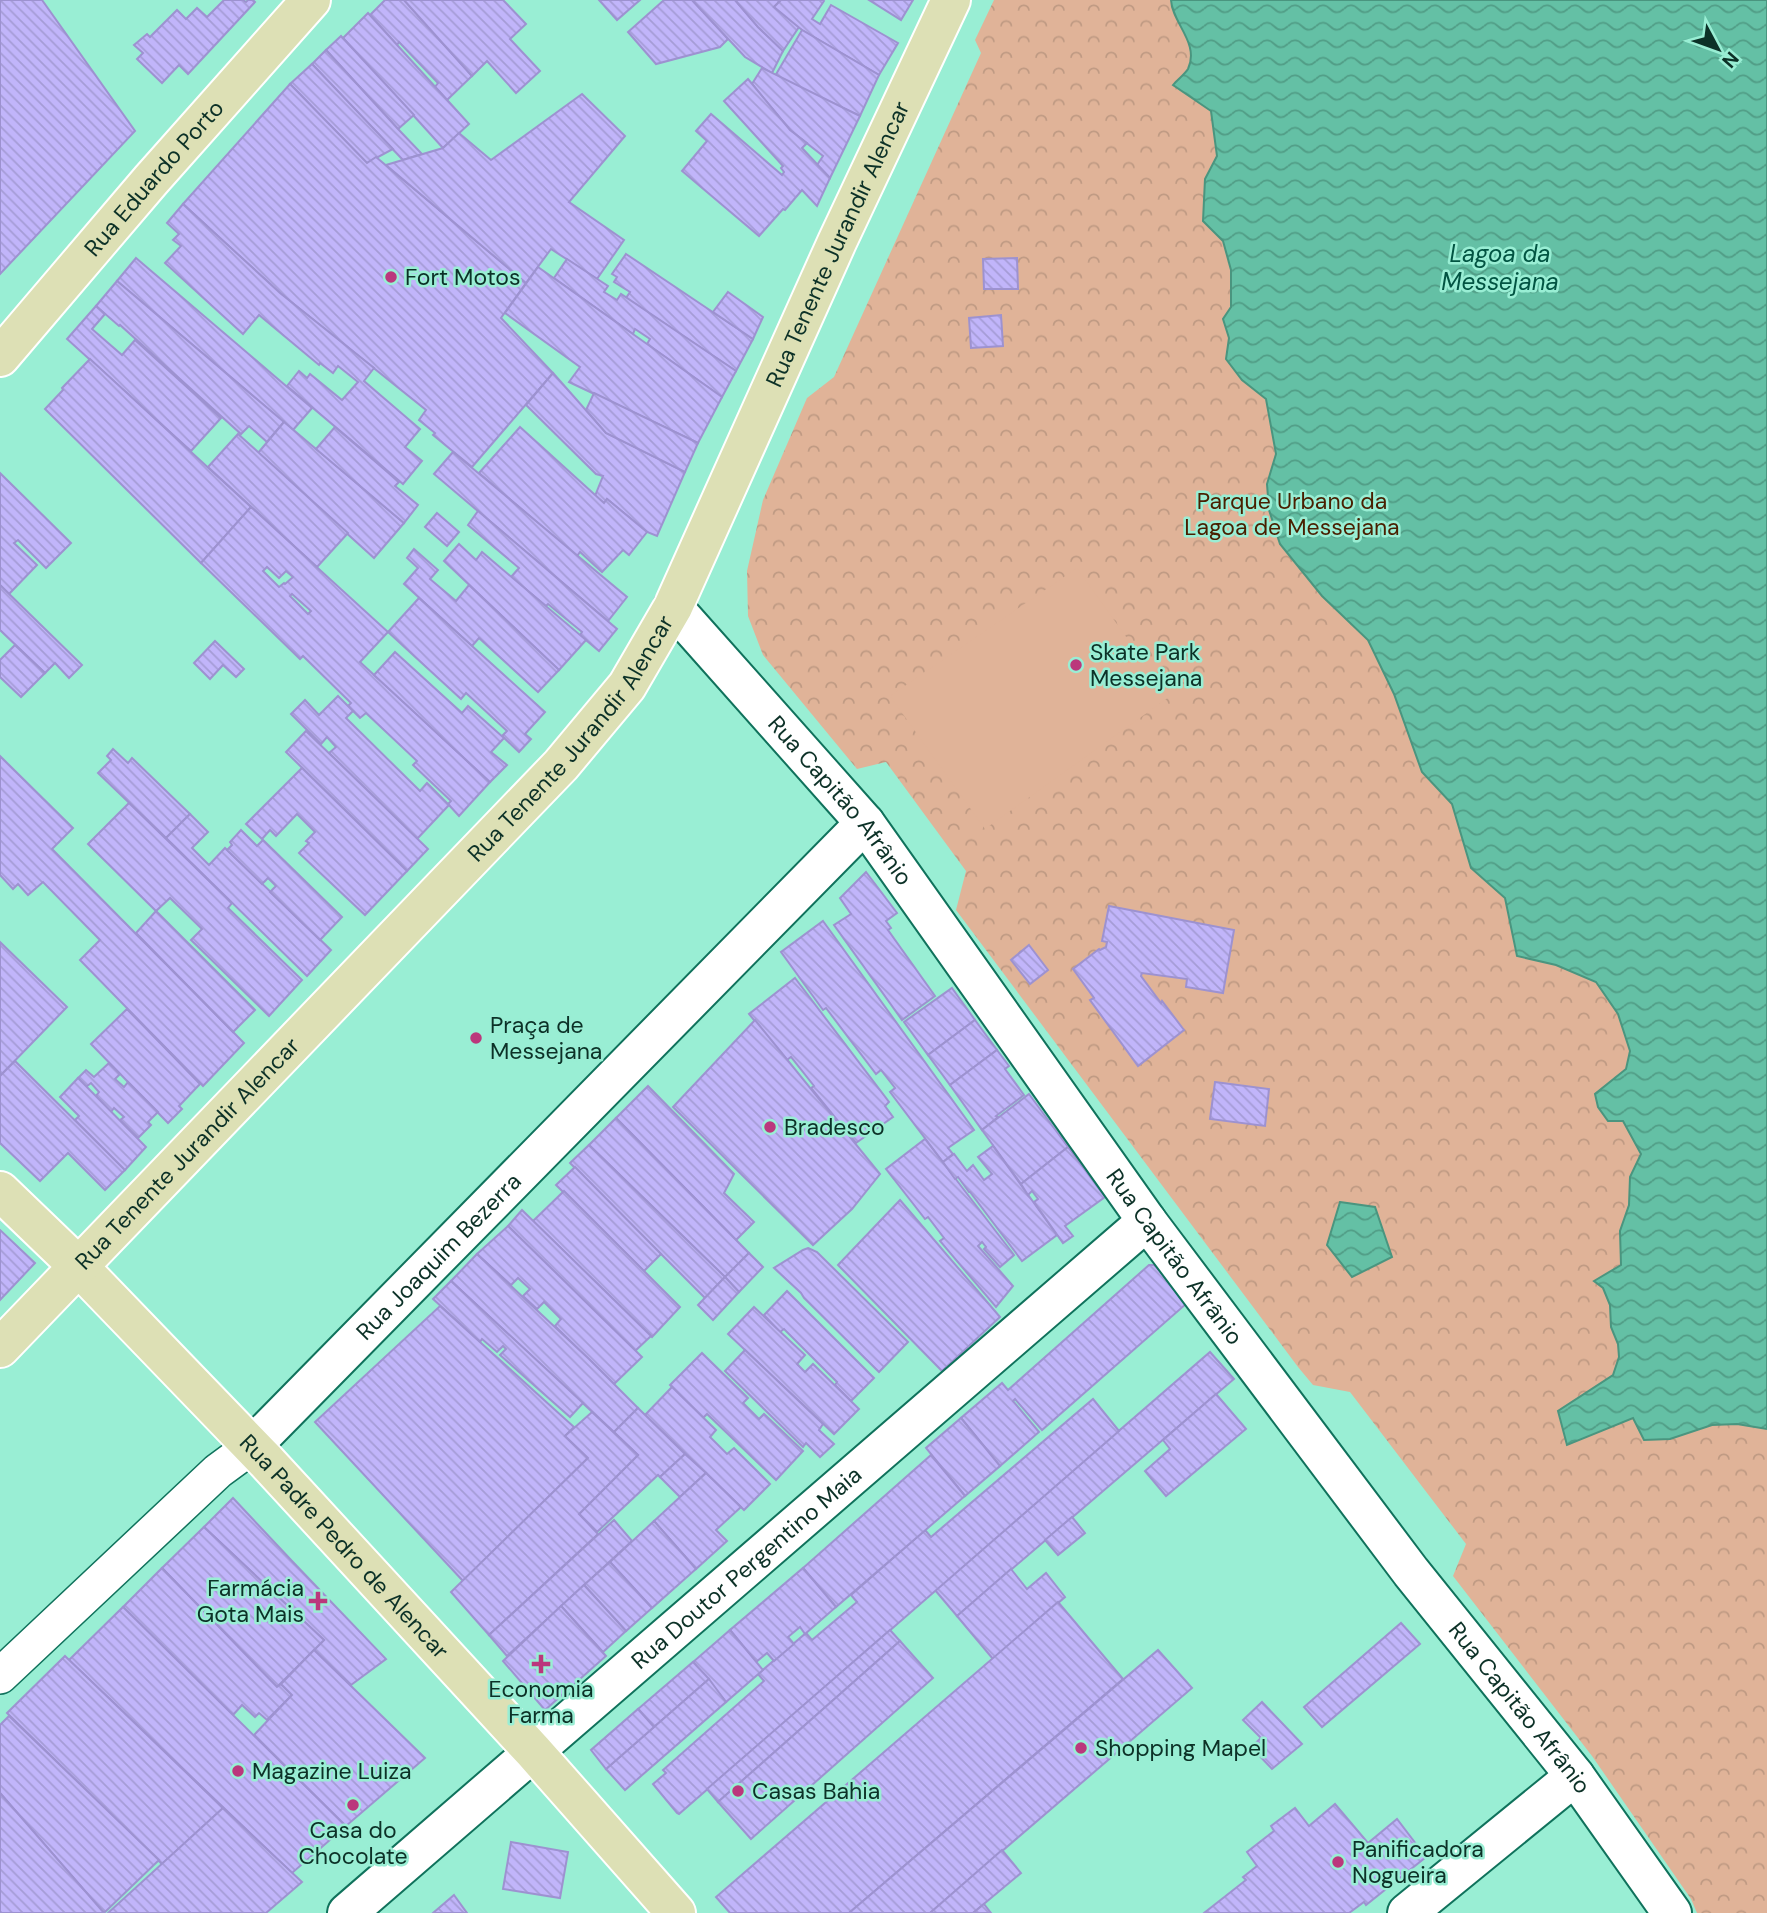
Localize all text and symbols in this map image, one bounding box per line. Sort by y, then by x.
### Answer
north arrow [1683,14,1753,84]
text: N [1716,46,1744,73]
street label: Rua Eduardo Porto [77,94,230,263]
street label: Rua Tenente Jurandir Alencar [759,96,916,392]
water label: Lagoa da Messejana [1441,238,1559,297]
place label: Fort Motos [405,262,521,292]
marker: Fort Motos [383,269,399,285]
park label: Parque Urbano da Lagoa de Messejana [1184,486,1400,542]
street label: Rua Tenente Jurandir Alencar [461,610,680,868]
place label: Skate Park Messejana [1090,637,1202,693]
marker: Skate Park Messejana [1068,657,1084,673]
street label: Rua Capitão Afrânio [761,709,919,891]
place label: Praça de Messejana [490,1010,602,1066]
marker: Praça de Messejana [468,1030,484,1046]
street label: Rua Tenente Jurandir Alencar [68,1031,306,1276]
place label: Bradesco [784,1112,885,1142]
marker: Bradesco [762,1119,778,1135]
street label: Rua Capitão Afrânio [1100,1163,1250,1351]
street label: Rua Joaquim Bezerra [350,1166,527,1346]
street label: Rua Padre Pedro de Alencar [233,1428,455,1665]
street label: Rua Doutor Pergentino Maia [625,1460,868,1675]
place label: Farmácia Gota Mais [197,1573,304,1629]
marker: Farmácia Gota Mais [310,1593,326,1609]
street label: Rua Capitão Afrânio [1442,1616,1598,1800]
marker: Economia Farma [533,1656,549,1672]
place label: Economia Farma [488,1674,594,1730]
place label: Shopping Mapel [1095,1733,1266,1763]
marker: Shopping Mapel [1073,1740,1089,1756]
place label: Magazine Luiza [252,1756,412,1786]
marker: Magazine Luiza [230,1763,246,1779]
place label: Casas Bahia [752,1776,880,1806]
marker: Casas Bahia [730,1783,746,1799]
marker: Casa do Chocolate [345,1797,361,1813]
place label: Casa do Chocolate [298,1815,408,1871]
place label: Panificadora Nogueira [1352,1834,1484,1890]
marker: Panificadora Nogueira [1330,1854,1346,1870]

